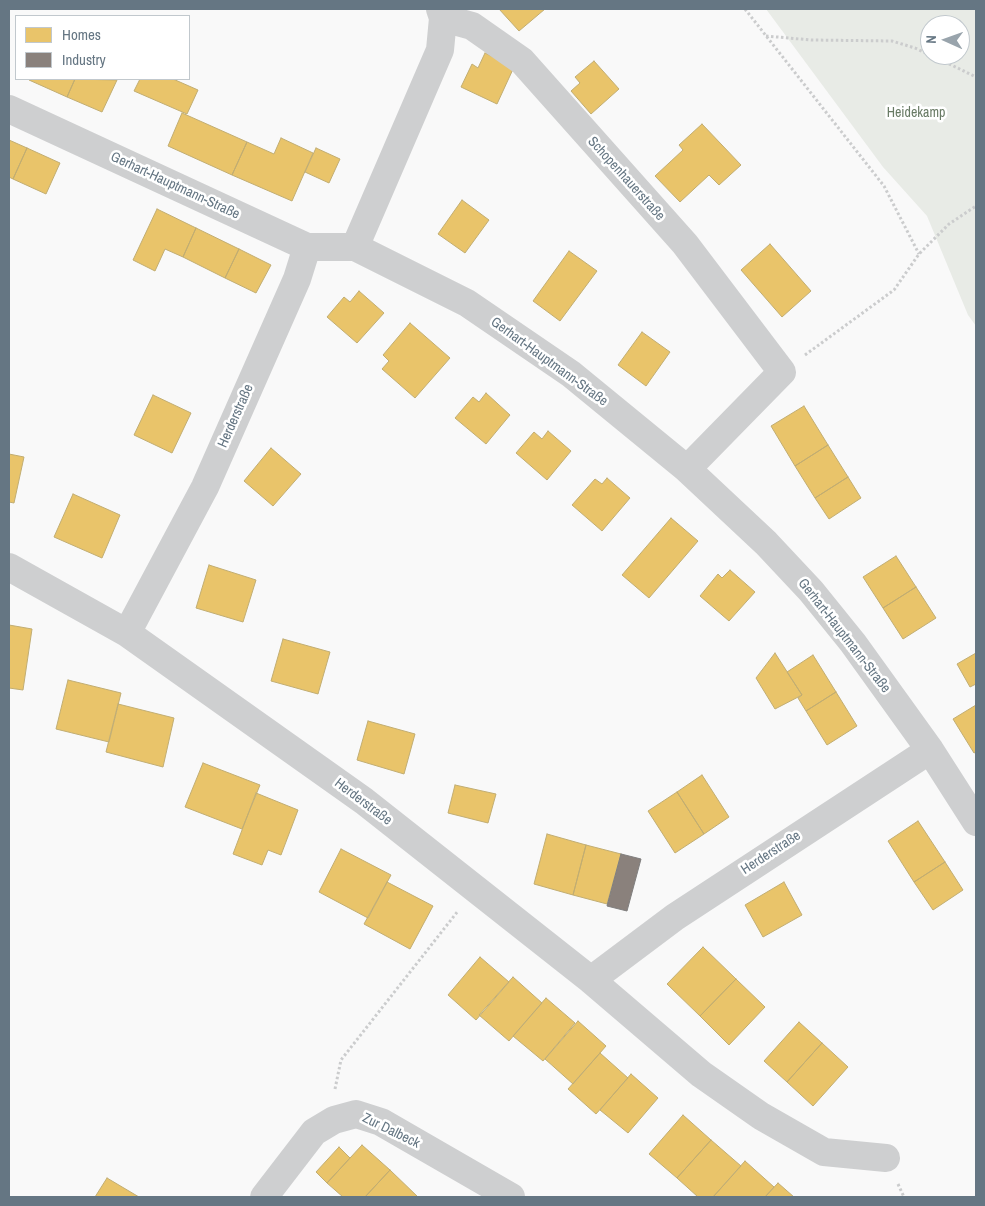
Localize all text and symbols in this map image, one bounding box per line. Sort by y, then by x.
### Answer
legend [15,15,190,80]
north arrow [920,15,970,65]
text: Homes [62,24,101,45]
text: N [922,35,940,44]
text: Industry [62,49,106,70]
park label: Heidekamp [887,105,945,121]
street label: Schopenhauerstraße [584,134,668,224]
street label: Gerhart-Hauptmann-Straße [108,149,242,223]
street label: Gerhart-Hauptmann-Straße [487,314,611,410]
street label: Herderstraße [215,382,257,450]
street label: Gerhart-Hauptmann-Straße [794,576,894,696]
street label: Herderstraße [331,775,395,829]
street label: Herderstraße [738,828,804,878]
street label: Zur Dalbeck [360,1110,422,1152]

